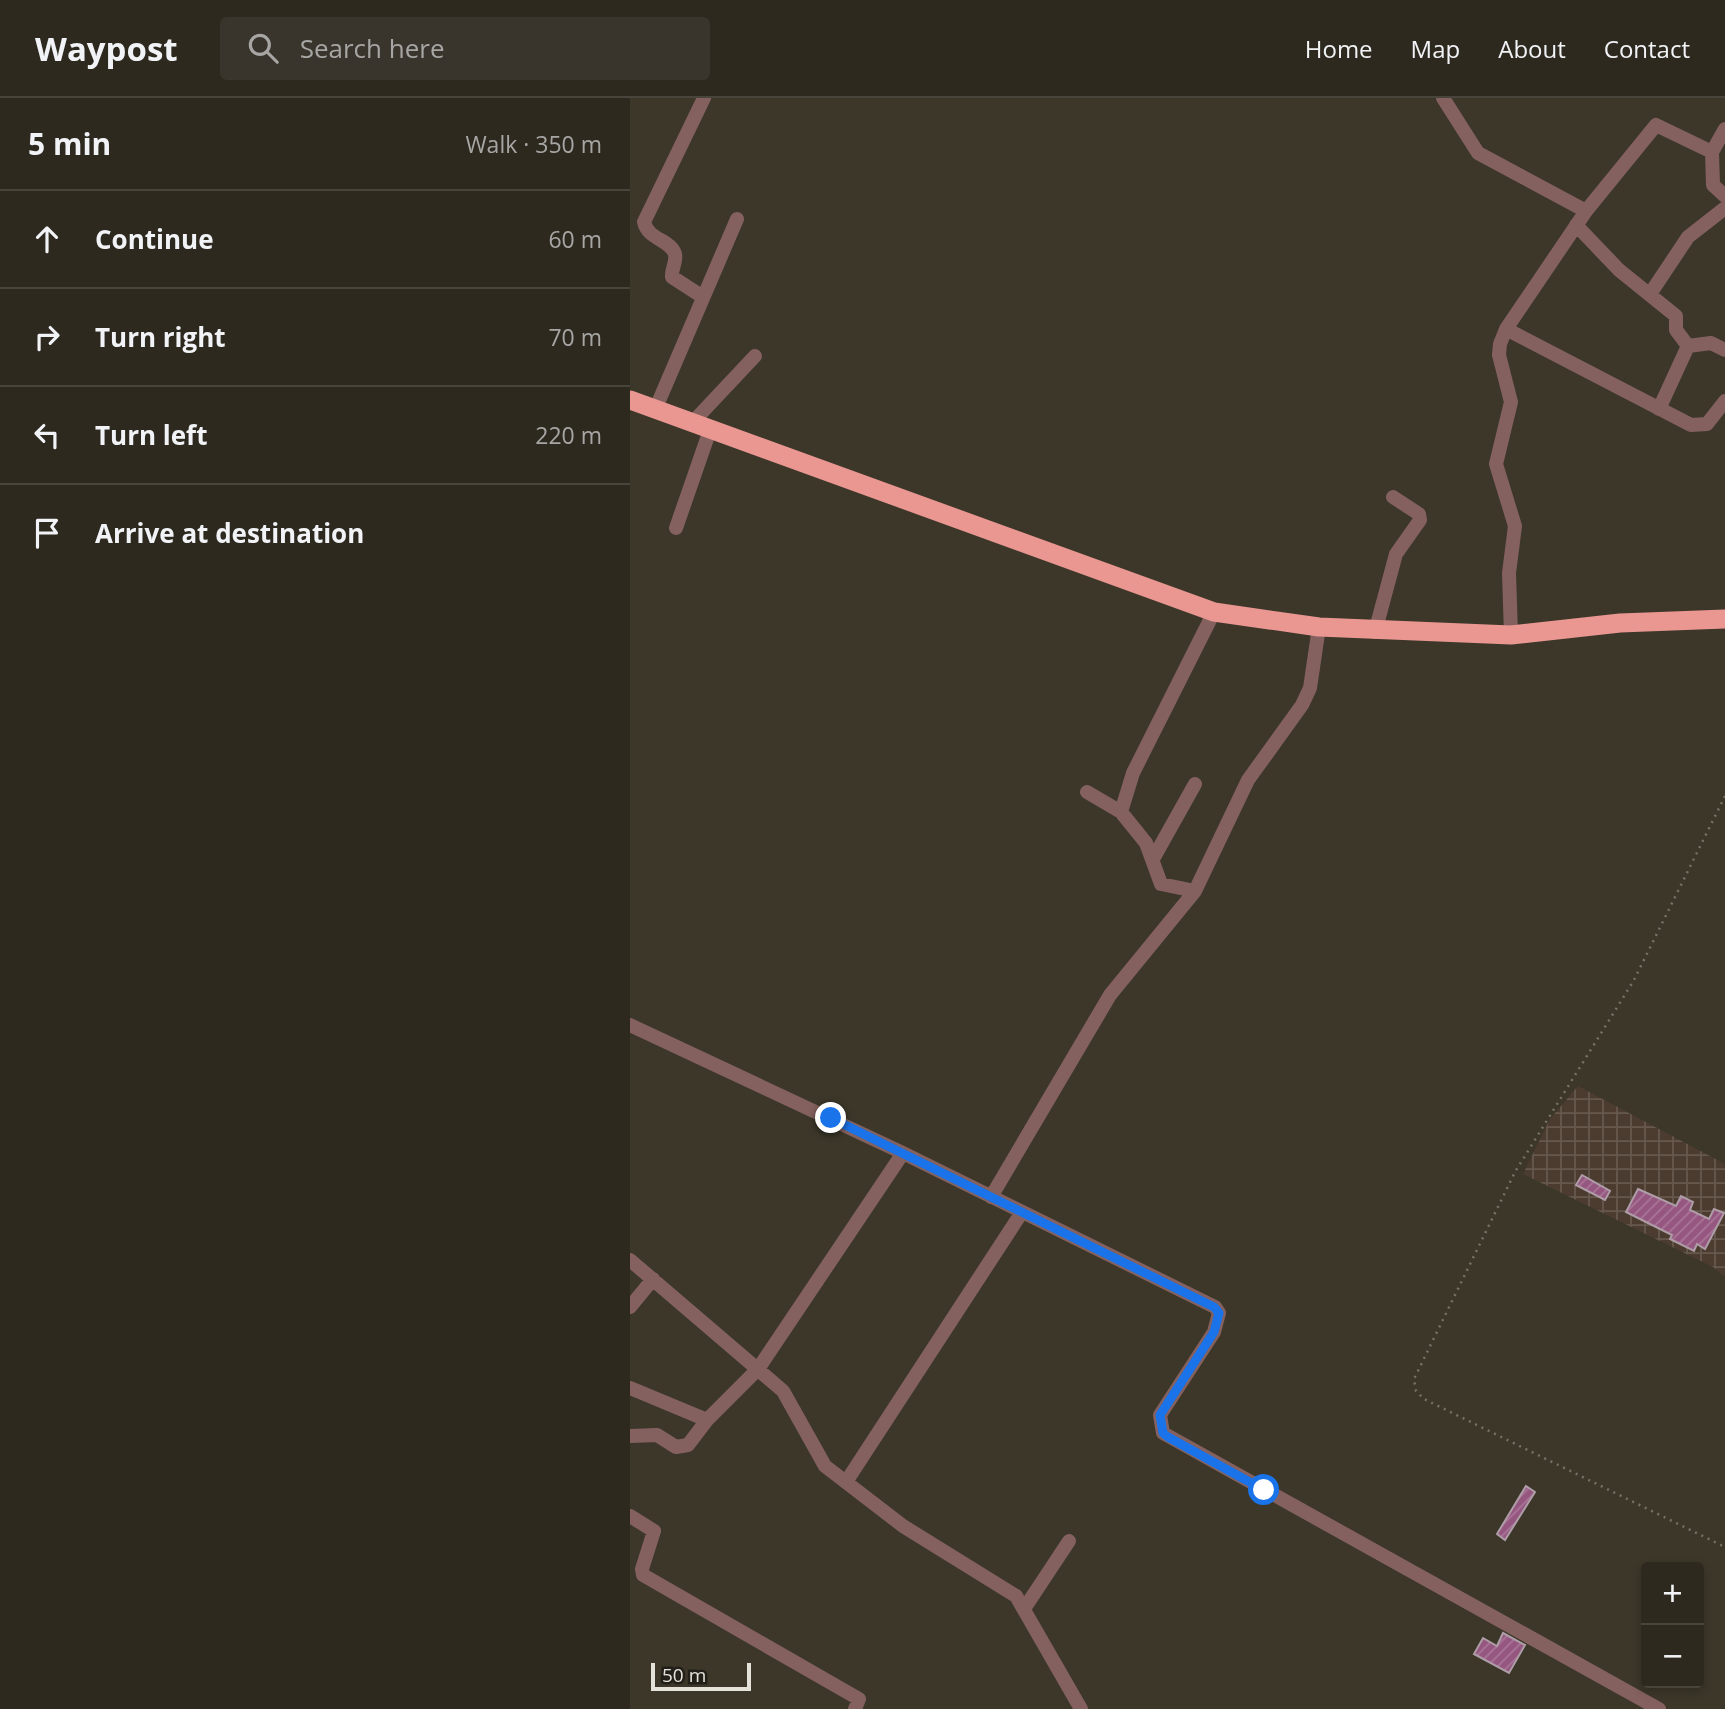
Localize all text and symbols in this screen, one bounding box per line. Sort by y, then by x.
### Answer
search box [220,17,710,80]
text: Waypost [35,26,178,71]
icon: search [244,29,282,67]
text: Search here [300,30,445,66]
text: Home [1305,32,1373,65]
text: Map [1411,32,1460,65]
text: About [1498,32,1566,65]
text: Contact [1604,32,1690,65]
text: 5 min [28,123,111,164]
text: Walk · 350 m [465,128,602,160]
icon: ahead [28,220,66,258]
text: Continue [95,221,214,257]
text: 60 m [548,223,602,255]
icon: right [28,318,66,356]
text: Turn right [95,319,226,355]
text: 70 m [548,321,602,353]
icon: left [28,416,66,454]
text: Turn left [95,417,207,453]
text: 220 m [535,419,602,451]
icon: arrive [28,514,66,552]
text: Arrive at destination [95,515,364,551]
route end [815,1102,846,1133]
route start [1248,1474,1279,1505]
map controls [1641,1562,1704,1688]
button: + [1641,1562,1704,1625]
button: − [1641,1625,1704,1688]
scale bar [651,1660,751,1692]
text: 50 m [662,1662,706,1688]

